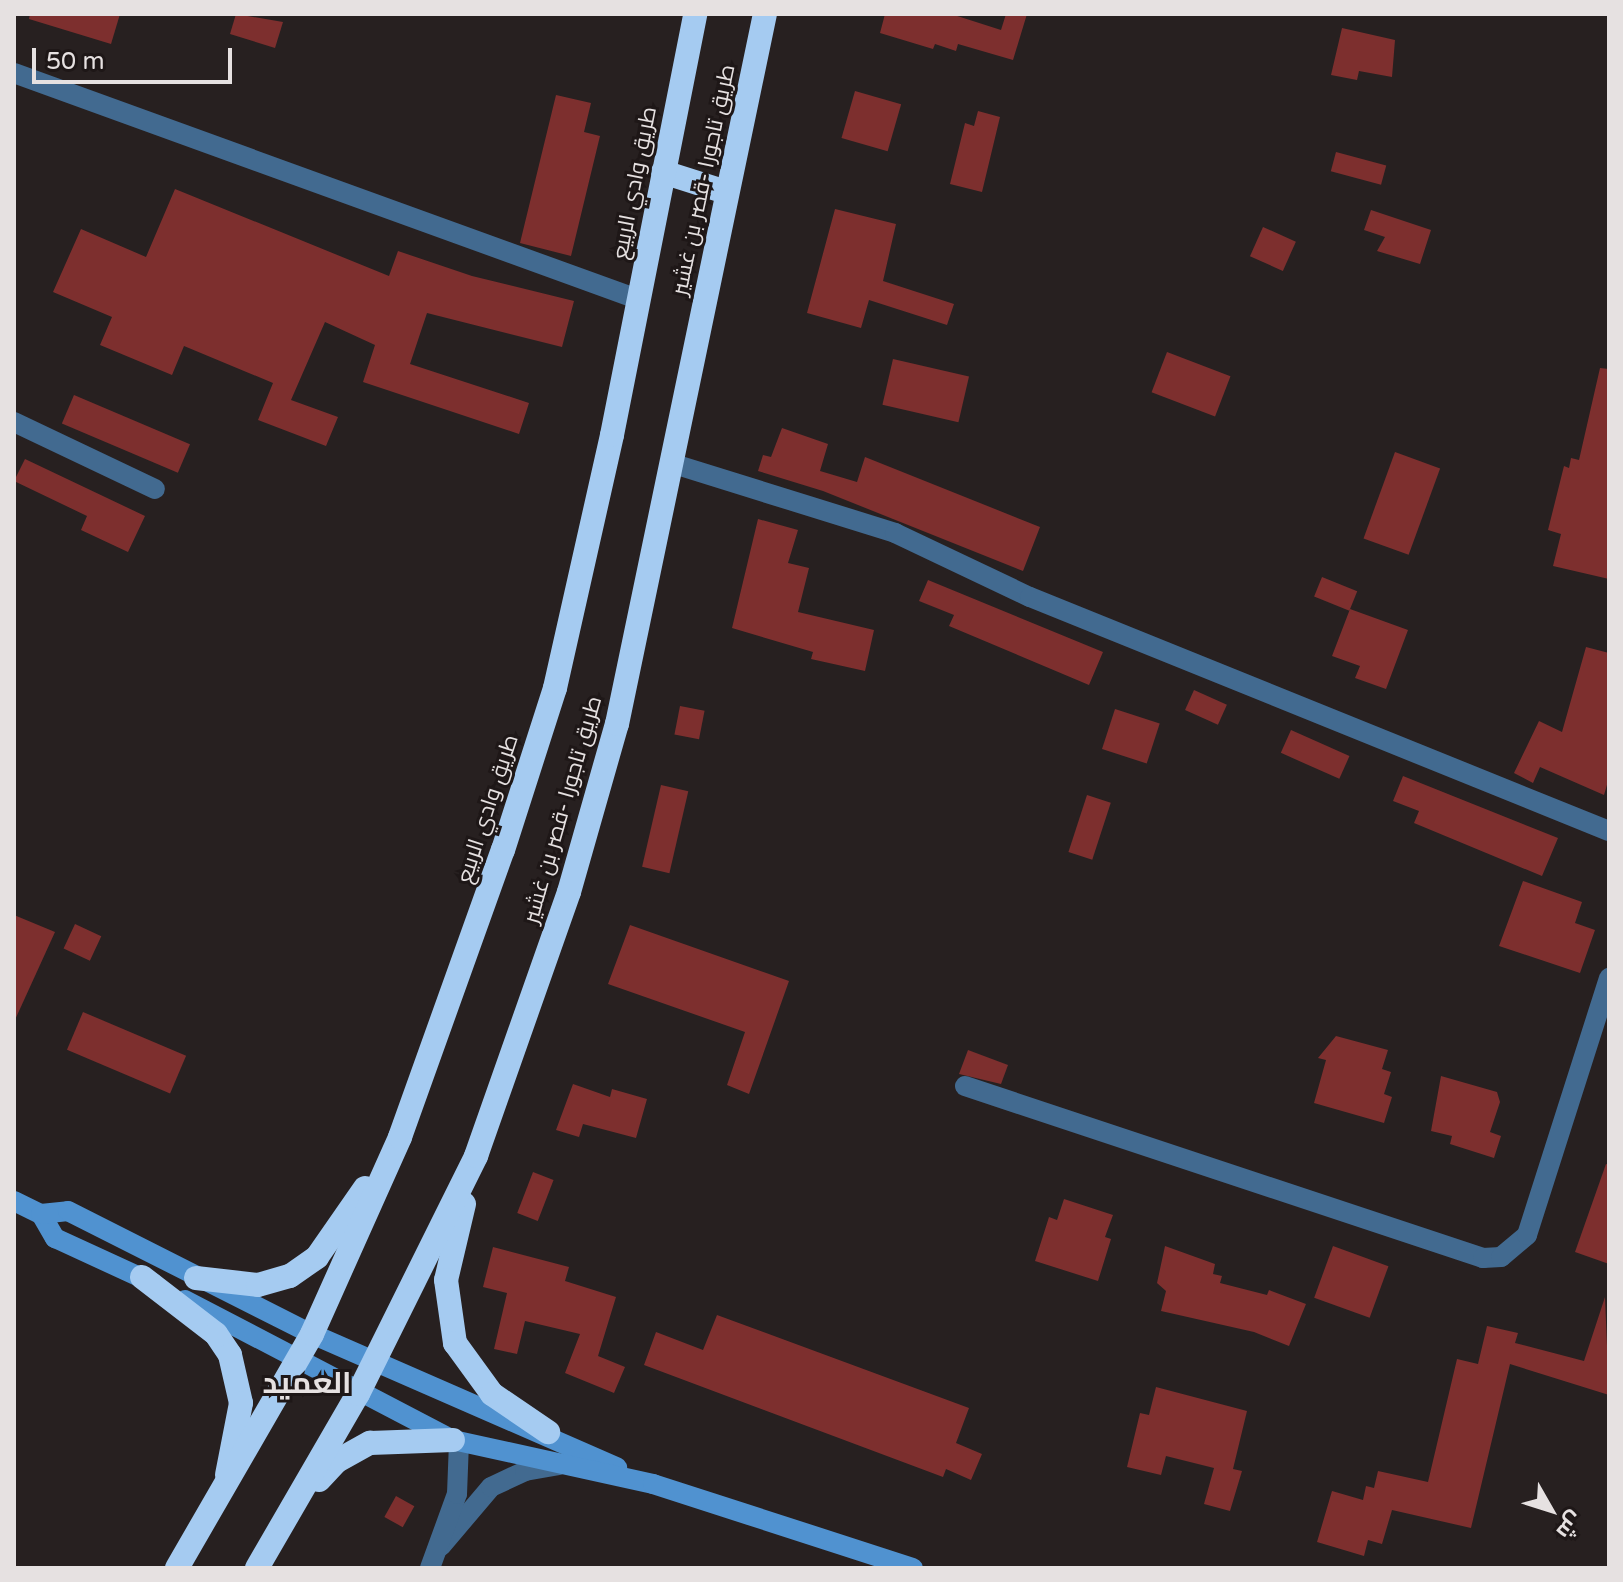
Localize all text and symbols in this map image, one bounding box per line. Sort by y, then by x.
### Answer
scale bar [36,32,236,82]
text: 50 m [46,47,104,76]
street label: طريق تاجورا -قصر بن غشير [667,62,741,298]
street label: طريق وادي الربيع [607,105,663,261]
street label: طريق تاجورا -قصر بن غشير [518,693,608,927]
street label: طريق وادي الربيع [452,731,524,887]
district label: العميد [263,1366,351,1402]
north arrow [1511,1470,1591,1550]
text: ش [1551,1506,1589,1544]

